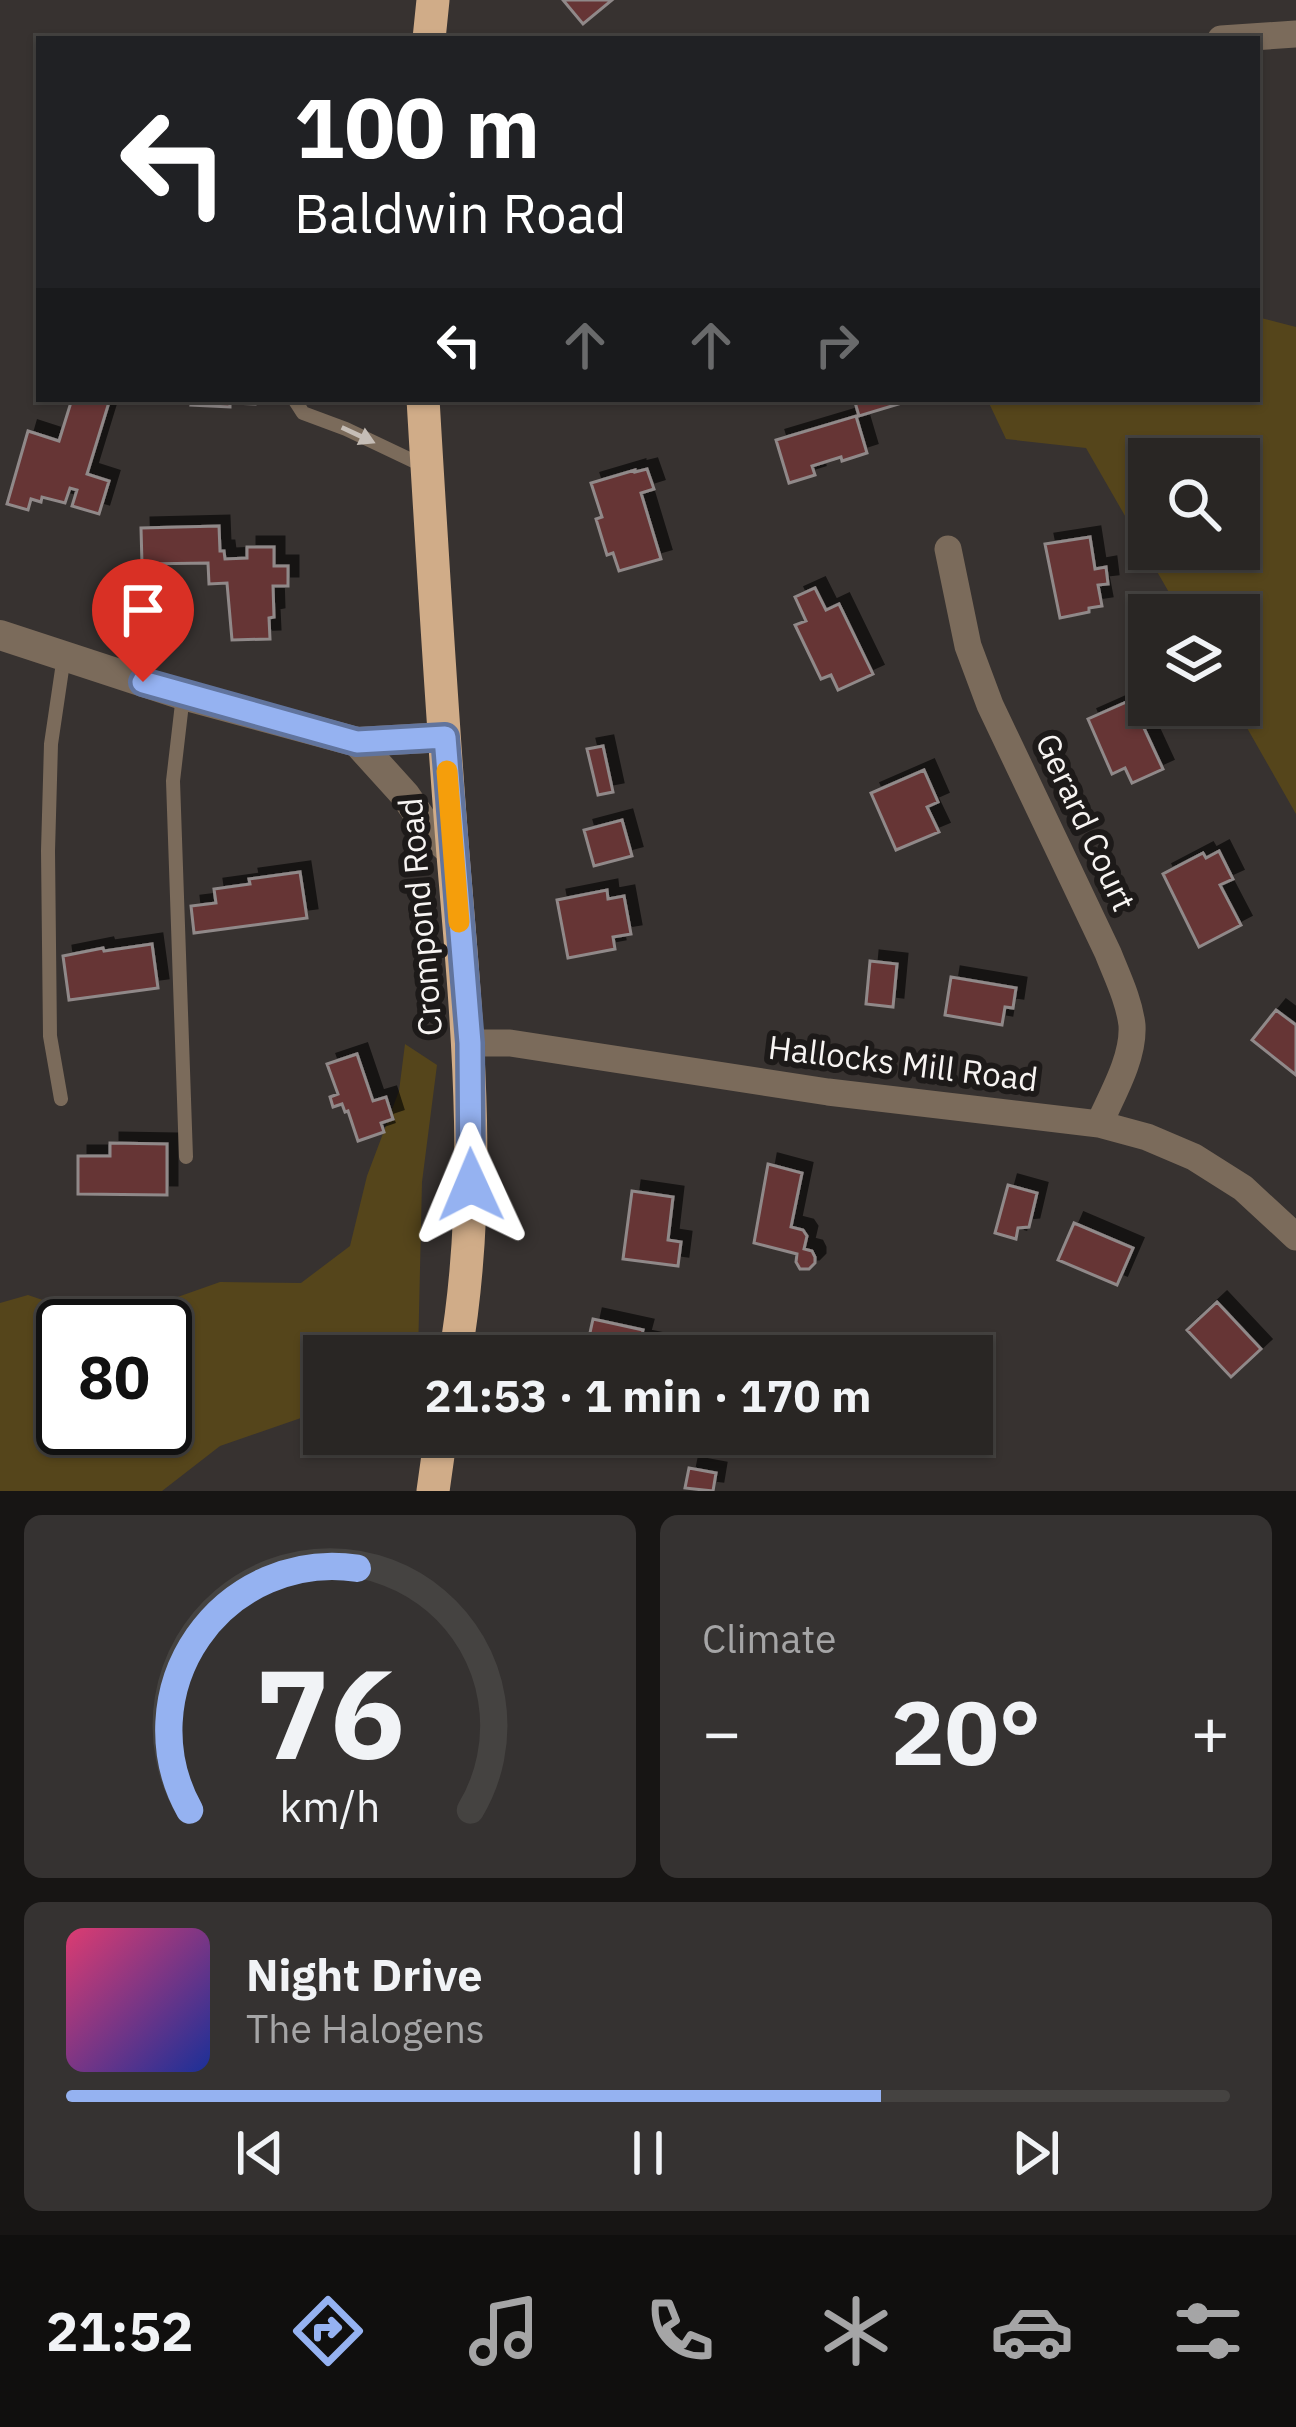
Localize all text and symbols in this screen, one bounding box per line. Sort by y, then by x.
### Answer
text: 100 m [294,72,540,181]
icon: left [96,84,252,240]
text: Baldwin Road [294,178,627,248]
icon: left [426,312,492,378]
icon: ahead [552,312,618,378]
icon: ahead [678,312,744,378]
icon: right [804,312,870,378]
one-way arrow [341,425,376,445]
map controls [1128,438,1260,726]
button: search [1128,438,1260,570]
pin [92,559,194,682]
icon: arrive [110,577,176,643]
button: layers [1128,594,1260,726]
street label: Gerard Court [1027,726,1146,917]
street label: Crompond Road [388,796,451,1038]
street label: Hallocks Mill Road [766,1025,1040,1100]
position arrow [408,1122,534,1248]
speed limit sign: 80 [36,1299,192,1455]
text: 21:53 · 1 min · 170 m [425,1366,871,1424]
text: Climate [702,1613,836,1664]
text: 76 [255,1631,405,1793]
text: 20° [891,1673,1041,1790]
text: − [702,1688,742,1774]
text: + [1190,1688,1230,1774]
text: km/h [280,1777,380,1833]
text: Night Drive [246,1945,483,2003]
text: The Halogens [246,2003,485,2054]
icon: previous [227,2120,293,2186]
icon: pause [615,2120,681,2186]
icon: next [1003,2120,1069,2186]
icon: directions [286,2289,370,2373]
icon: music [462,2289,546,2373]
icon: phone [638,2289,722,2373]
icon: climate [814,2289,898,2373]
icon: car [990,2289,1074,2373]
icon: filters [1166,2289,1250,2373]
text: 21:52 [46,2296,193,2366]

